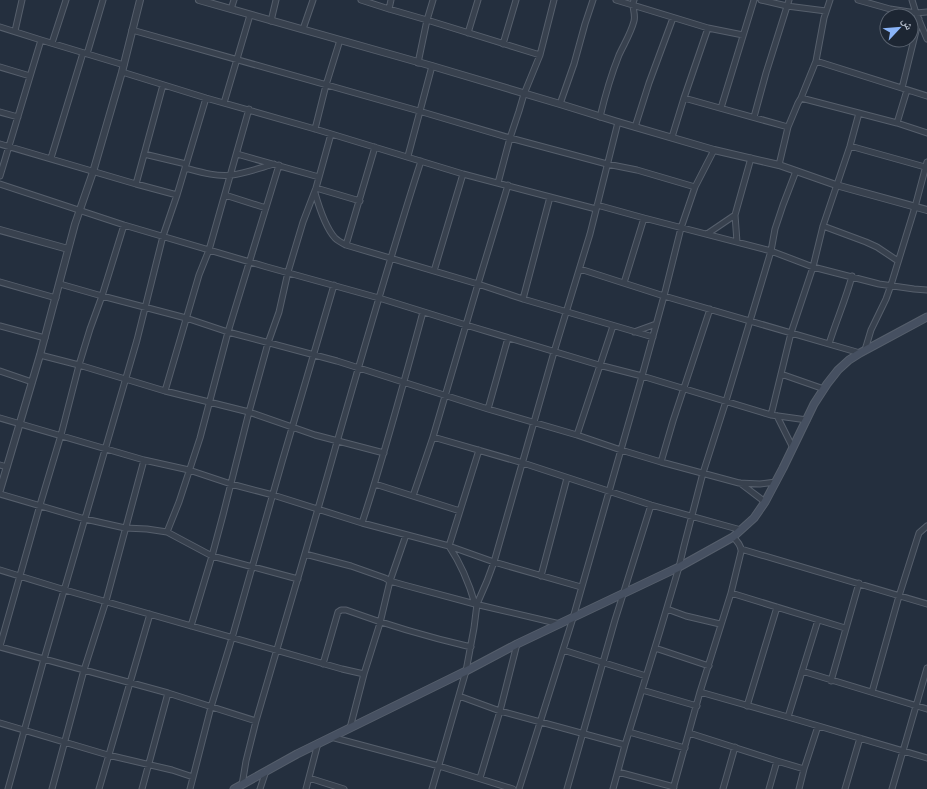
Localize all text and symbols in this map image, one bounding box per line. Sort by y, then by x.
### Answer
north arrow [879,8,919,48]
text: ش [898,15,917,33]

